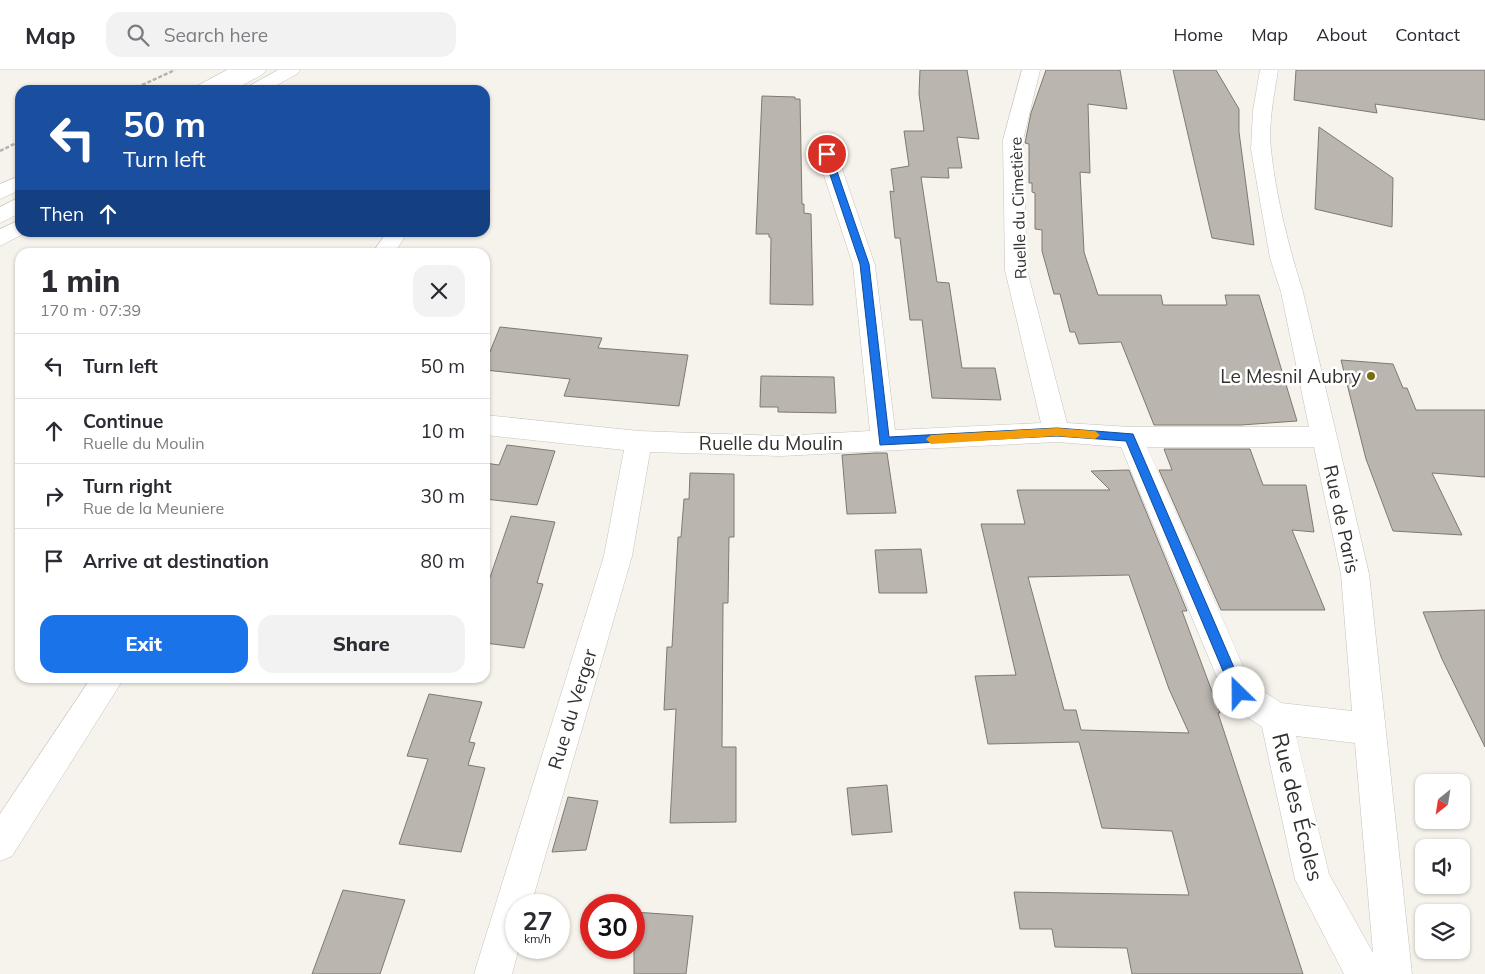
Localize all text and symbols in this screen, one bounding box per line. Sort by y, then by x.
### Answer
search box [106,12,456,57]
text: Map [25,20,76,50]
icon: search [124,21,152,49]
text: Search here [164,23,268,47]
text: Home [1173,23,1223,46]
text: Map [1251,23,1288,46]
text: About [1316,23,1367,46]
text: Contact [1395,23,1460,46]
text: 50 m [123,102,206,146]
icon: left [40,105,105,170]
pin [806,133,848,175]
street label: Ruelle du Cimetière [1006,136,1030,280]
icon: arrive [813,140,841,168]
text: Turn left [123,145,206,173]
icon: ahead [94,200,122,228]
text: Then [40,202,84,226]
text: 1 min [40,262,120,300]
button: close [413,265,465,317]
text: 170 m · 07:39 [40,300,141,320]
icon: left [40,352,68,380]
text: Turn left [83,354,158,378]
text: 50 m [421,354,465,378]
place label: Le Mesnil Aubry [1220,364,1361,388]
marker: Le Mesnil Aubry [1365,370,1377,382]
text: Continue [83,409,163,433]
icon: ahead [40,417,68,445]
text: 10 m [421,419,465,443]
street label: Ruelle du Moulin [699,431,843,455]
text: Ruelle du Moulin [83,433,205,453]
street label: Rue de Paris [1319,463,1365,575]
text: Turn right [83,474,172,498]
icon: right [40,482,68,510]
text: 30 m [421,484,465,508]
text: Rue de la Meuniere [83,498,224,518]
icon: arrive [40,547,68,575]
text: Arrive at destination [83,549,269,573]
text: 80 m [421,549,465,573]
button: Exit [40,615,248,673]
button: Share [258,615,465,673]
street label: Rue du Verger [542,646,602,772]
position arrow [1212,666,1264,718]
street label: Rue des Écoles [1266,730,1330,884]
north arrow [1415,774,1470,829]
map controls [1415,774,1470,959]
button: sound [1415,839,1470,894]
speed limit sign: 30 [580,894,645,959]
button: layers [1415,904,1470,959]
text: 27 [522,905,553,936]
text: km/h [524,931,551,946]

